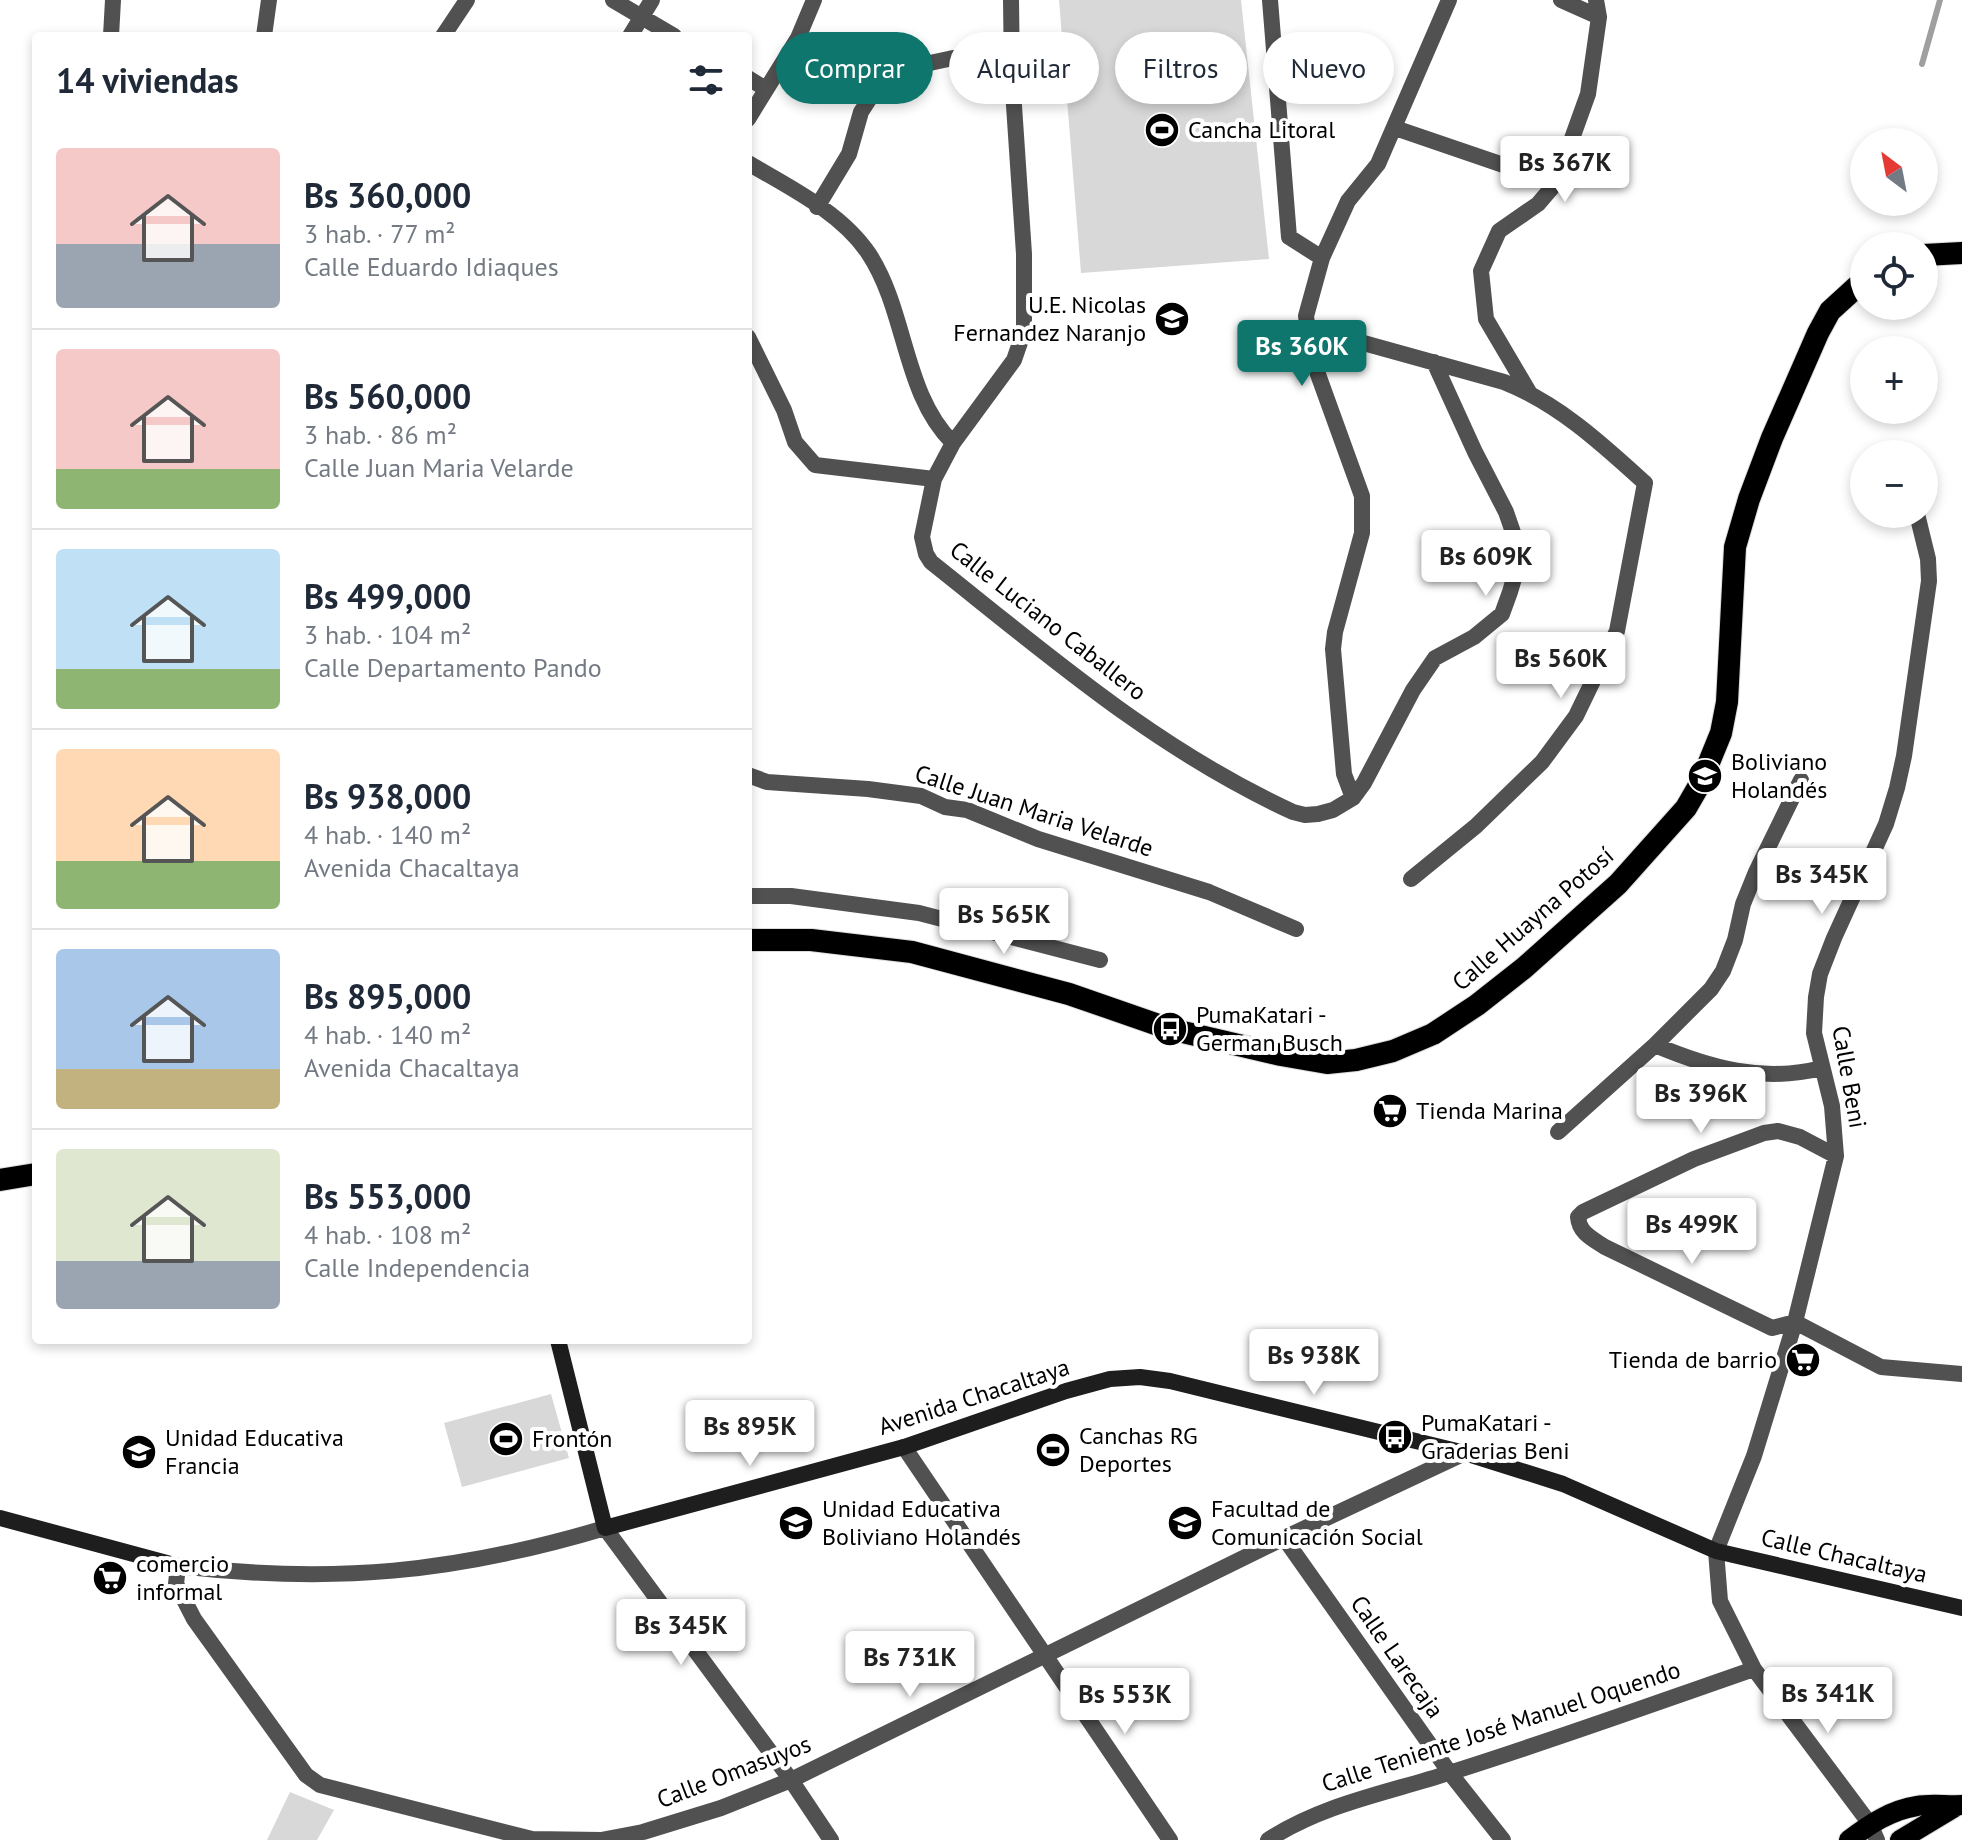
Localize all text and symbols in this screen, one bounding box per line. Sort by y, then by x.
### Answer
chip: Comprar [776,32,933,104]
chip: Alquilar [949,32,1099,104]
chip: Filtros [1115,32,1247,104]
chip: Nuevo [1263,32,1394,104]
text: 14 viviendas [56,58,239,102]
icon: filters [684,58,728,102]
sports icon: Cancha Litoral [1143,111,1181,149]
place label: Cancha Litoral [1188,114,1335,145]
north arrow [1850,128,1938,216]
map controls [1850,128,1938,528]
pin: Bs 367K [1491,136,1639,204]
text: Bs 367K [1518,145,1612,178]
text: Bs 360,000 [304,173,471,217]
icon: home [120,180,216,276]
text: 3 hab. · 77 m² [304,217,456,250]
button: locate [1850,232,1938,320]
text: Calle Eduardo Idiaques [304,250,559,283]
place label: U.E. Nicolas Fernandez Naranjo [953,289,1146,348]
school or university icon: U.E. Nicolas Fernandez Naranjo [1153,300,1191,338]
pin: Bs 360K [1228,320,1376,388]
text: Bs 360K [1255,329,1349,362]
button: + [1850,336,1938,424]
text: Bs 560,000 [304,374,471,418]
icon: home [120,381,216,477]
text: 3 hab. · 86 m² [304,418,457,451]
button: − [1850,440,1938,528]
text: Calle Juan Maria Velarde [304,451,574,484]
pin: Bs 609K [1412,530,1560,598]
street label: Calle Luciano Caballero [944,534,1153,707]
text: Bs 609K [1439,539,1533,572]
text: Bs 499,000 [304,574,471,618]
icon: home [120,581,216,677]
text: 3 hab. · 104 m² [304,618,471,651]
pin: Bs 560K [1487,632,1635,700]
text: Bs 560K [1514,641,1608,674]
text: Calle Departamento Pando [304,651,602,684]
place label: Boliviano Holandés [1731,746,1827,805]
street label: Calle Juan Maria Velarde [911,757,1157,864]
school or university icon: Boliviano Holandés [1686,757,1724,795]
text: Bs 938,000 [304,774,471,818]
icon: home [120,781,216,877]
text: 4 hab. · 140 m² [304,818,471,851]
street label: Calle Huayna Potosí [1445,840,1620,997]
pin: Bs 345K [1748,848,1896,916]
text: Avenida Chacaltaya [304,851,520,884]
text: Bs 345K [1775,857,1869,890]
pin: Bs 565K [930,888,1078,956]
text: Bs 565K [957,897,1051,930]
text: Bs 895,000 [304,974,471,1018]
icon: home [120,981,216,1077]
place label: PumaKatari - German Busch [1196,999,1343,1058]
bus stop icon: PumaKatari - German Busch [1151,1010,1189,1048]
text: 4 hab. · 140 m² [304,1018,471,1051]
street label: Calle Beni [1825,1023,1874,1131]
text: Avenida Chacaltaya [304,1051,520,1084]
pin: Bs 396K [1627,1067,1775,1135]
text: Bs 396K [1654,1076,1748,1109]
supermarket icon: Tienda Marina [1371,1092,1409,1130]
place label: Tienda Marina [1416,1095,1563,1126]
text: Bs 553,000 [304,1174,471,1218]
icon: home [120,1181,216,1277]
pin: Bs 499K [1618,1198,1766,1266]
text: Bs 499K [1645,1207,1739,1240]
text: 4 hab. · 108 m² [304,1218,471,1251]
text: Calle Independencia [304,1251,530,1284]
pin: Bs 938K [1240,1329,1388,1397]
text: Bs 938K [1267,1338,1361,1371]
supermarket icon: Tienda de barrio [1784,1341,1822,1379]
place label: Tienda de barrio [1609,1344,1777,1375]
street label: Avenida Chacaltaya [874,1351,1073,1442]
pin: Bs 895K [676,1400,824,1468]
place label: PumaKatari - Graderias Beni [1421,1407,1570,1466]
text: Bs 895K [703,1409,797,1442]
bus stop icon: PumaKatari - Graderias Beni [1376,1418,1414,1456]
sports icon: Frontón [487,1420,525,1458]
place label: Canchas RG Deportes [1079,1420,1198,1479]
place label: Unidad Educativa Francia [165,1422,344,1481]
place label: Frontón [532,1423,612,1454]
sports icon: Canchas RG Deportes [1034,1431,1072,1469]
school or university icon: Unidad Educativa Francia [120,1433,158,1471]
place label: Unidad Educativa Boliviano Holandés [822,1493,1021,1552]
place label: Facultad de Comunicación Social [1211,1493,1423,1552]
school or university icon: Unidad Educativa Boliviano Holandés [777,1504,815,1542]
school or university icon: Facultad de Comunicación Social [1166,1504,1204,1542]
street label: Calle Chacaltaya [1758,1521,1930,1590]
place label: comercio informal [136,1548,229,1607]
supermarket icon: comercio informal [91,1559,129,1597]
street label: Calle Larecaja [1344,1589,1451,1724]
pin: Bs 345K [607,1599,755,1667]
text: Bs 345K [634,1608,728,1641]
pin: Bs 731K [836,1631,984,1699]
text: Bs 731K [863,1640,957,1673]
street label: Calle Teniente José Manuel Oquendo [1318,1654,1684,1799]
pin: Bs 341K [1754,1667,1902,1735]
pin: Bs 553K [1051,1668,1199,1736]
text: Bs 341K [1781,1676,1875,1709]
text: Bs 553K [1078,1677,1172,1710]
street label: Calle Omasuyos [652,1728,815,1815]

